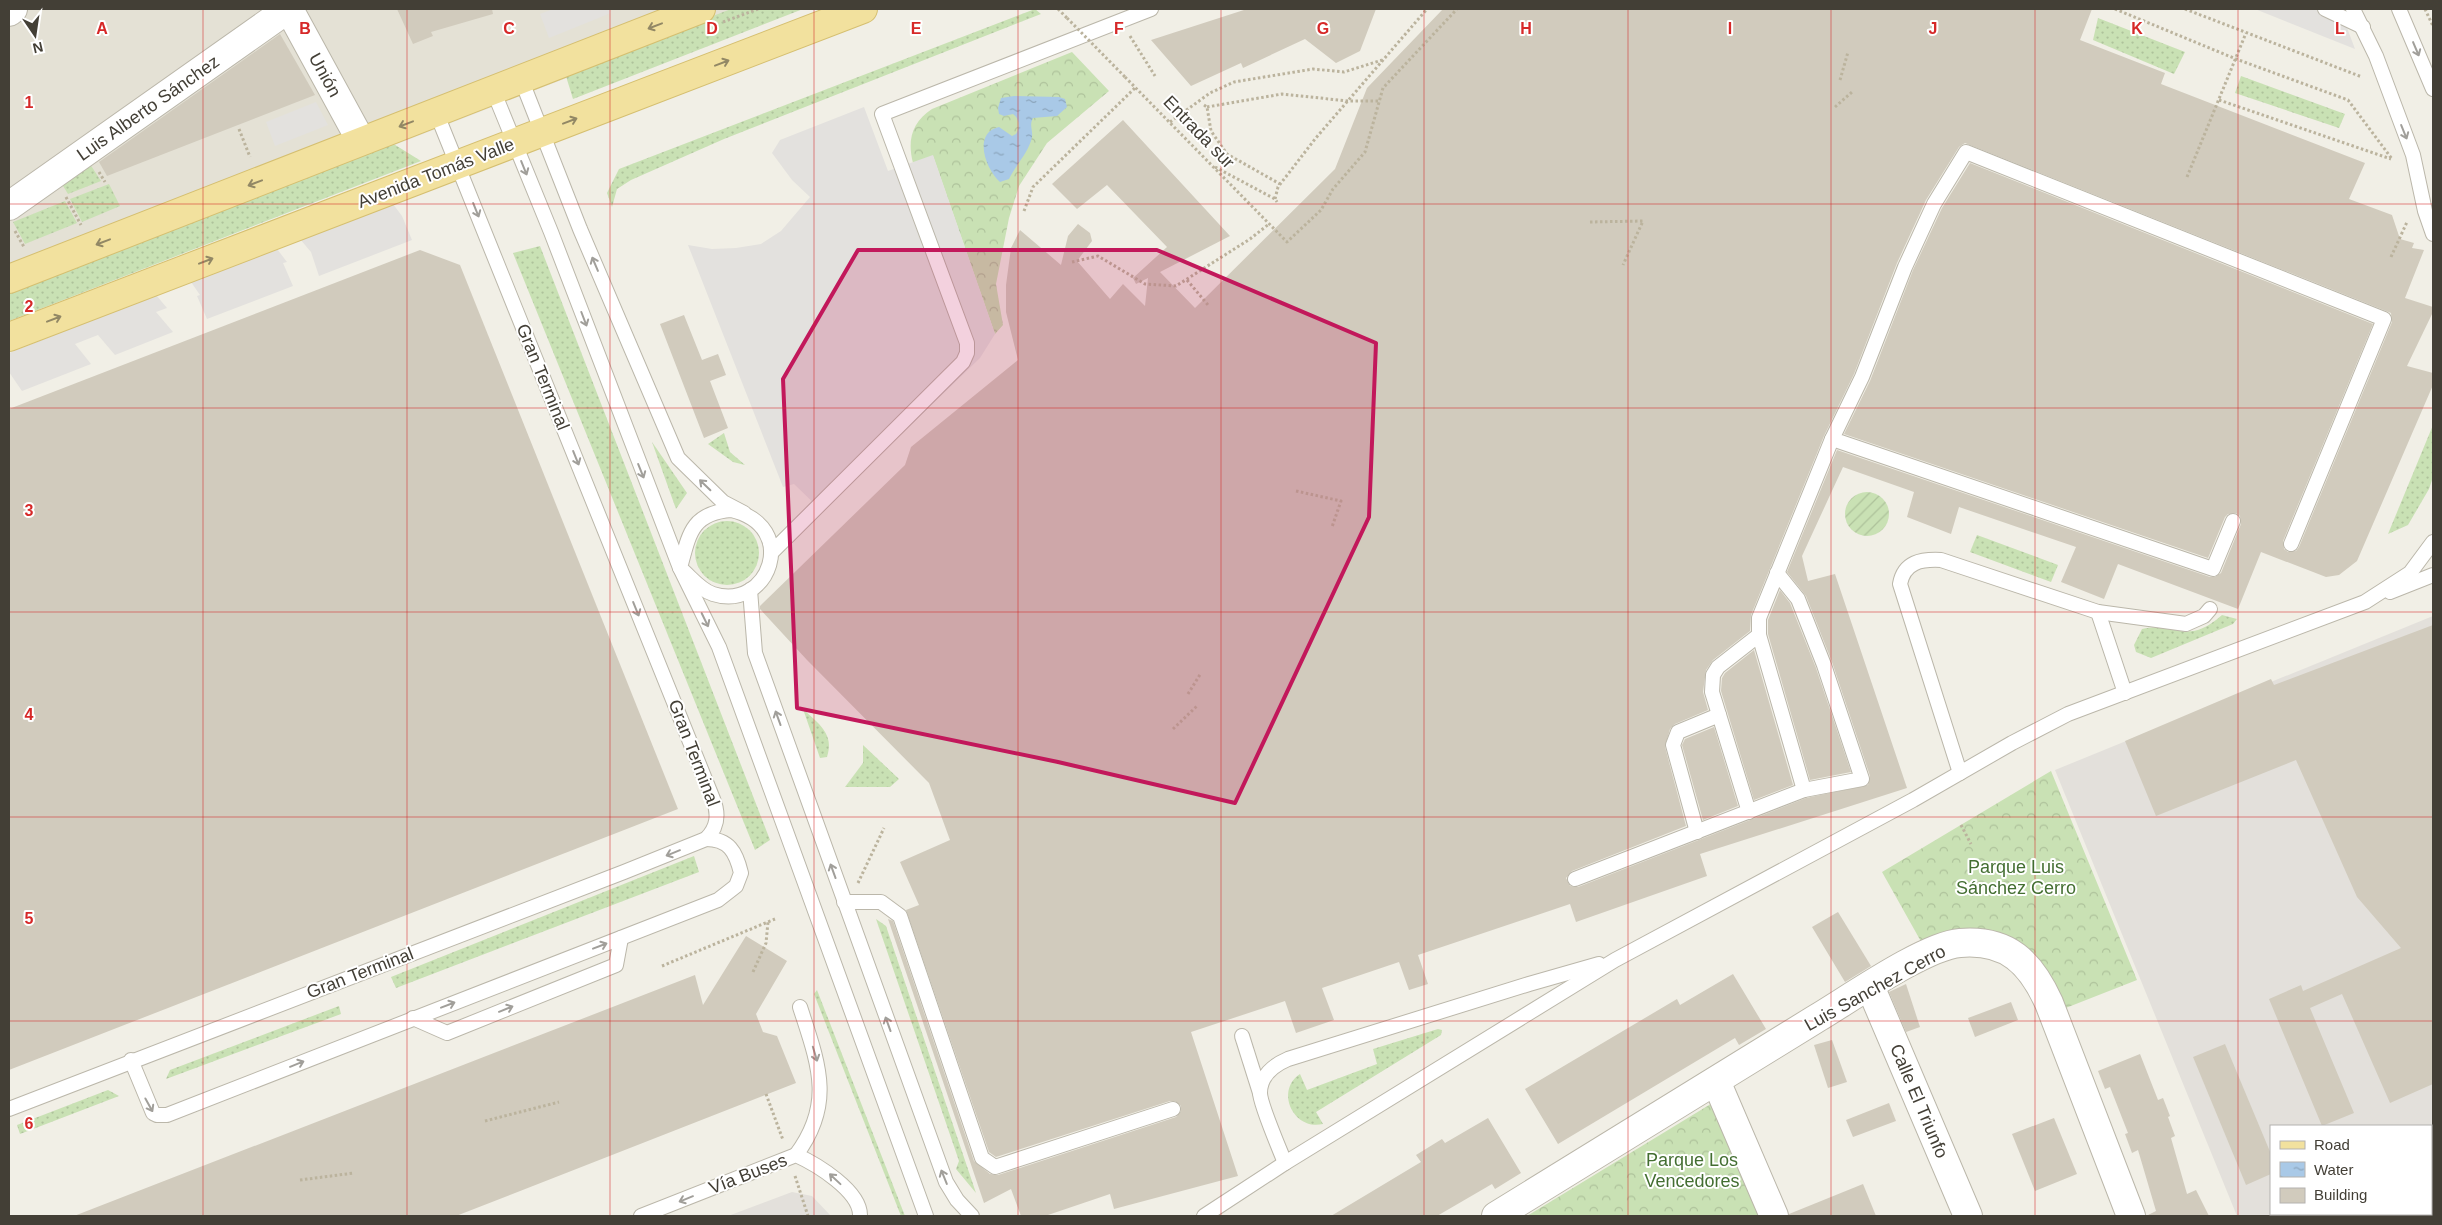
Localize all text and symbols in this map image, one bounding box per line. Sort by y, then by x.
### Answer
north arrow [10,10,60,60]
text: A [96,20,108,37]
text: B [299,20,311,37]
text: C [503,20,515,37]
text: D [706,20,718,37]
text: E [911,20,922,37]
text: F [1114,20,1124,37]
text: G [1317,20,1329,37]
text: H [1520,20,1532,37]
text: I [1728,20,1732,37]
text: J [1929,20,1937,37]
text: K [2131,20,2143,37]
text: L [2335,20,2345,37]
one-way arrow [648,23,663,32]
text: N [31,39,45,57]
one-way arrow [2412,41,2422,56]
street label: Unión [305,50,345,100]
street label: Luis Alberto Sánchez [73,51,223,165]
one-way arrow [714,58,729,67]
street label: Entrada sur [1159,92,1239,172]
text: 1 [25,94,34,111]
one-way arrow [562,116,577,126]
one-way arrow [399,119,414,129]
one-way arrow [2400,124,2409,139]
street label: Avenida Tomás Valle [355,134,517,212]
one-way arrow [521,160,530,175]
one-way arrow [248,178,263,188]
one-way arrow [471,202,481,217]
one-way arrow [96,238,112,247]
one-way arrow [198,256,213,265]
one-way arrow [589,257,599,272]
text: 2 [25,298,34,315]
one-way arrow [580,311,589,326]
one-way arrow [46,314,61,323]
street label: Gran Terminal [513,321,573,433]
one-way arrow [571,450,581,465]
one-way arrow [637,463,647,478]
one-way arrow [699,479,712,491]
text: 3 [25,502,34,519]
one-way arrow [632,601,642,616]
one-way arrow [701,612,711,627]
street label: Gran Terminal [664,697,724,809]
text: 4 [25,706,34,723]
one-way arrow [773,710,783,726]
one-way arrow [666,849,681,858]
park label: Parque Luis Sánchez Cerro [1956,857,2076,898]
one-way arrow [828,864,837,879]
text: 5 [25,910,34,927]
one-way arrow [592,941,607,950]
street label: Luis Sanchez Cerro [1801,941,1949,1035]
street label: Gran Terminal [304,943,416,1003]
one-way arrow [440,999,455,1009]
one-way arrow [498,1004,513,1013]
one-way arrow [883,1017,892,1032]
street label: Calle El Triunfo [1886,1041,1952,1161]
one-way arrow [810,1045,820,1061]
one-way arrow [289,1059,304,1068]
one-way arrow [145,1098,155,1112]
text: 6 [25,1115,34,1132]
legend [2270,1125,2432,1215]
text: Road [2314,1136,2350,1153]
street label: Vía Buses [706,1150,790,1198]
park label: Parque Los Vencedores [1644,1150,1740,1191]
text: Water [2314,1161,2353,1178]
one-way arrow [939,1170,948,1185]
one-way arrow [829,1173,841,1185]
text: Building [2314,1186,2367,1203]
one-way arrow [679,1195,694,1204]

